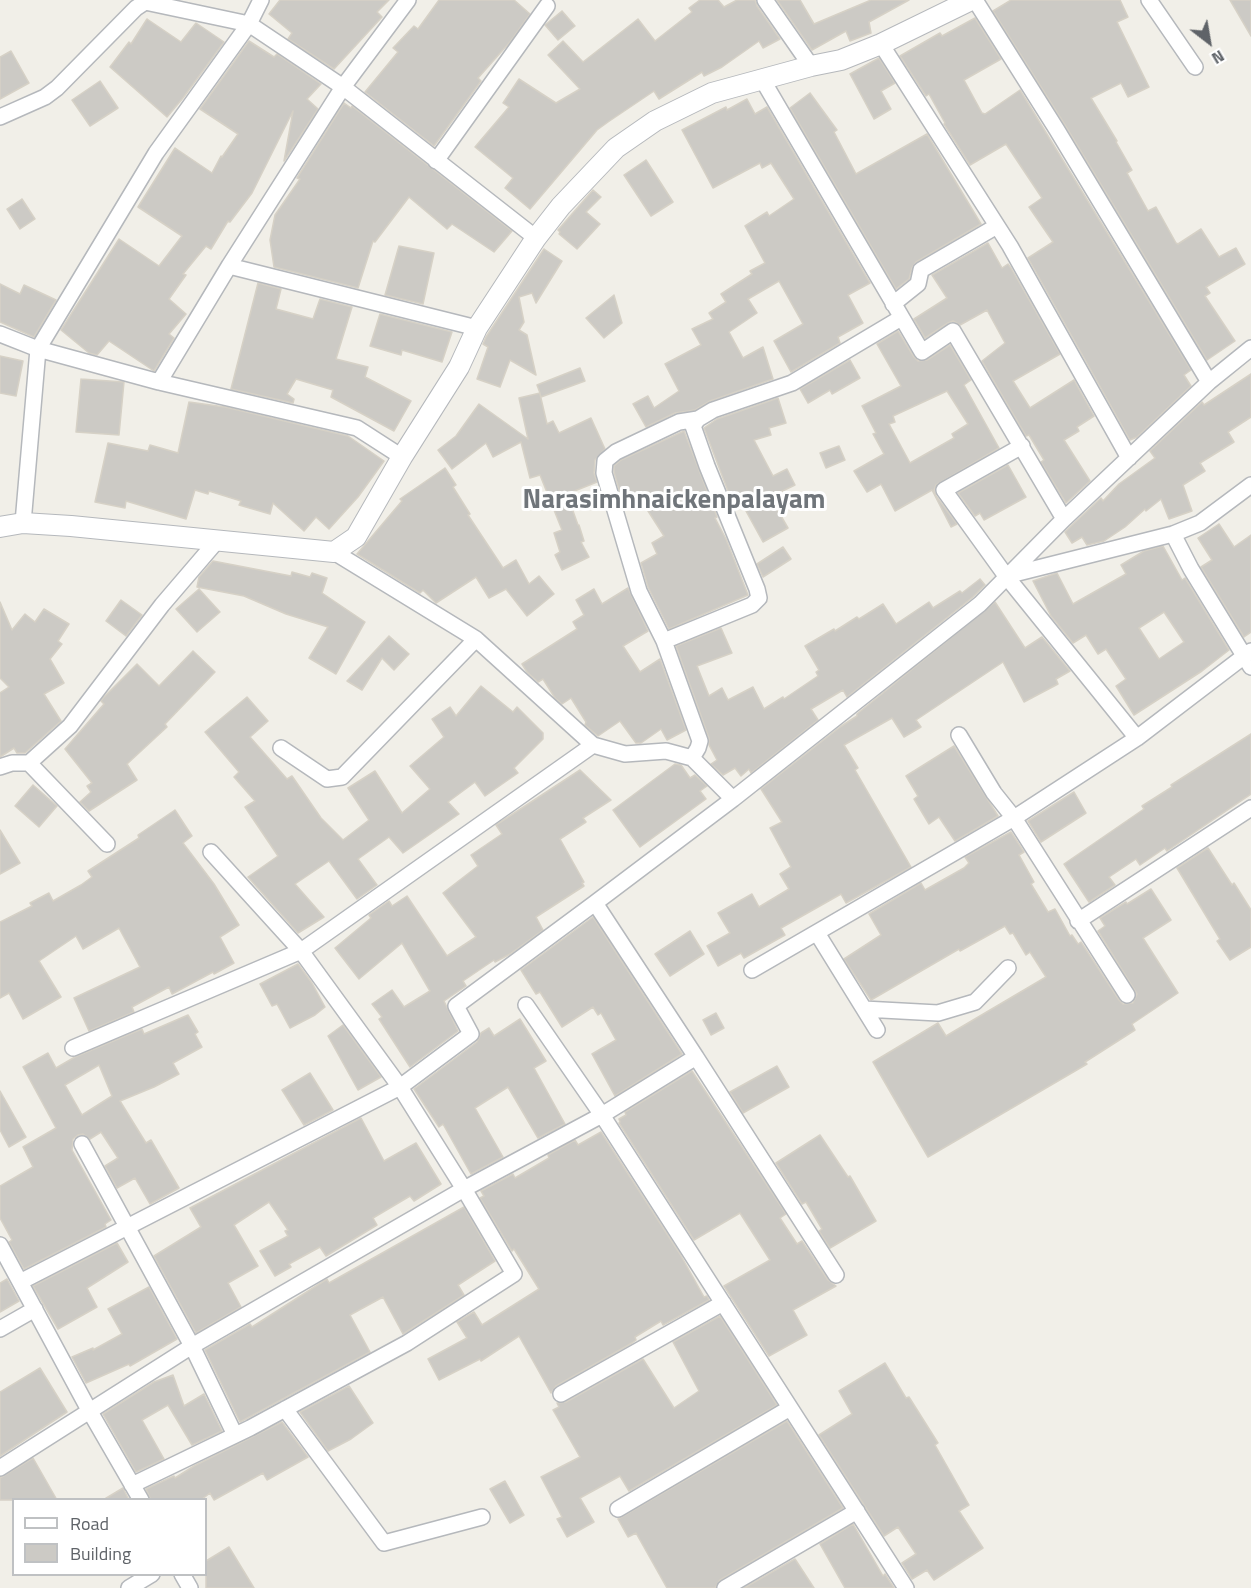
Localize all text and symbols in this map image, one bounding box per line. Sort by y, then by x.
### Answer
north arrow [1179,12,1239,72]
text: N [1207,44,1229,71]
district label: Narasimhnaickenpalayam [523,485,825,517]
legend [12,1498,207,1576]
text: Road [70,1510,109,1537]
text: Building [70,1540,131,1567]

